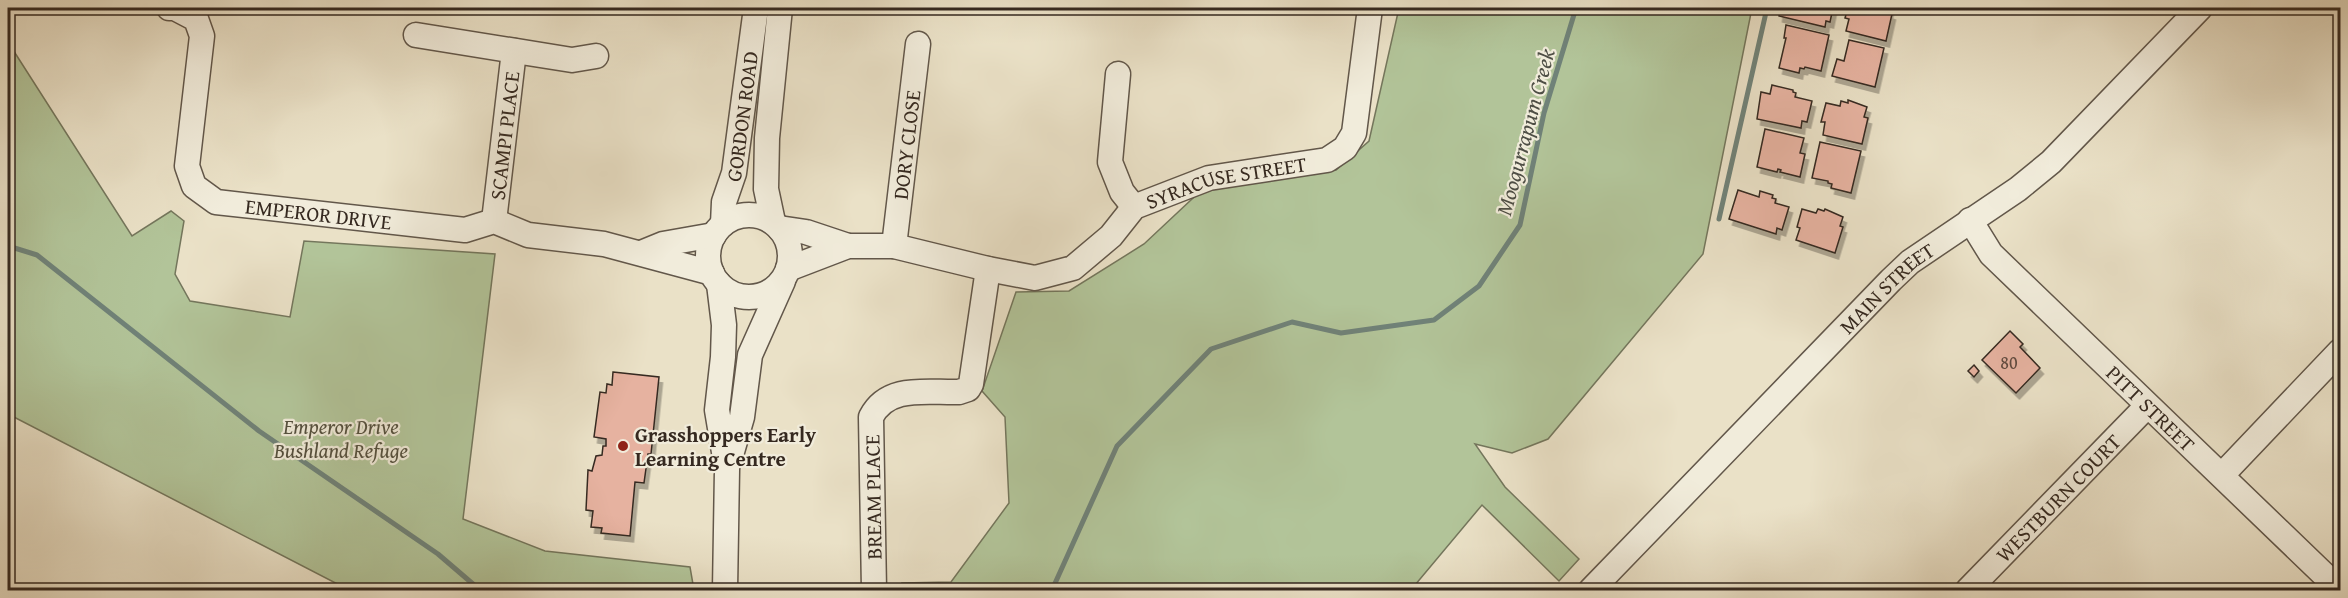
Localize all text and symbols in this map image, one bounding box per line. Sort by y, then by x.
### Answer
water label: Moogurrapum Creek [1487,44,1563,219]
street label: GORDON ROAD [717,49,766,186]
street label: SCAMPI PLACE [481,69,527,202]
street label: DORY CLOSE [884,88,928,201]
street label: SYRACUSE STREET [1141,148,1309,217]
street label: EMPEROR DRIVE [244,190,394,237]
street label: MAIN STREET [1832,234,1941,341]
house number: 80 [2000,349,2018,376]
street label: PITT STREET [2099,358,2203,459]
park label: Emperor Drive Bushland Refuge [273,411,408,466]
place label: Grasshoppers Early Learning Centre [635,419,816,474]
street label: WESTBURN COURT [1988,426,2128,569]
street label: BREAM PLACE [856,434,890,560]
marker: Grasshoppers Early Learning Centre [616,439,630,453]

